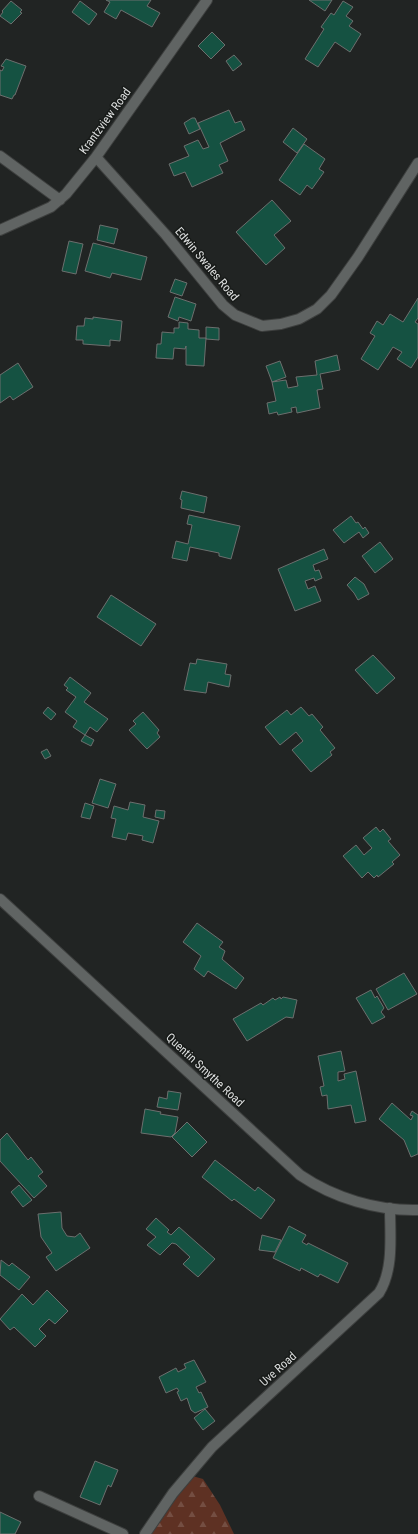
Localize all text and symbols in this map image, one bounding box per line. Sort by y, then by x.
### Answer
street label: Krantzview Road [76,85,134,157]
street label: Edwin Swales Road [172,224,242,304]
street label: Quentin Smythe Road [163,1030,247,1110]
street label: Uve Road [257,1349,299,1389]

